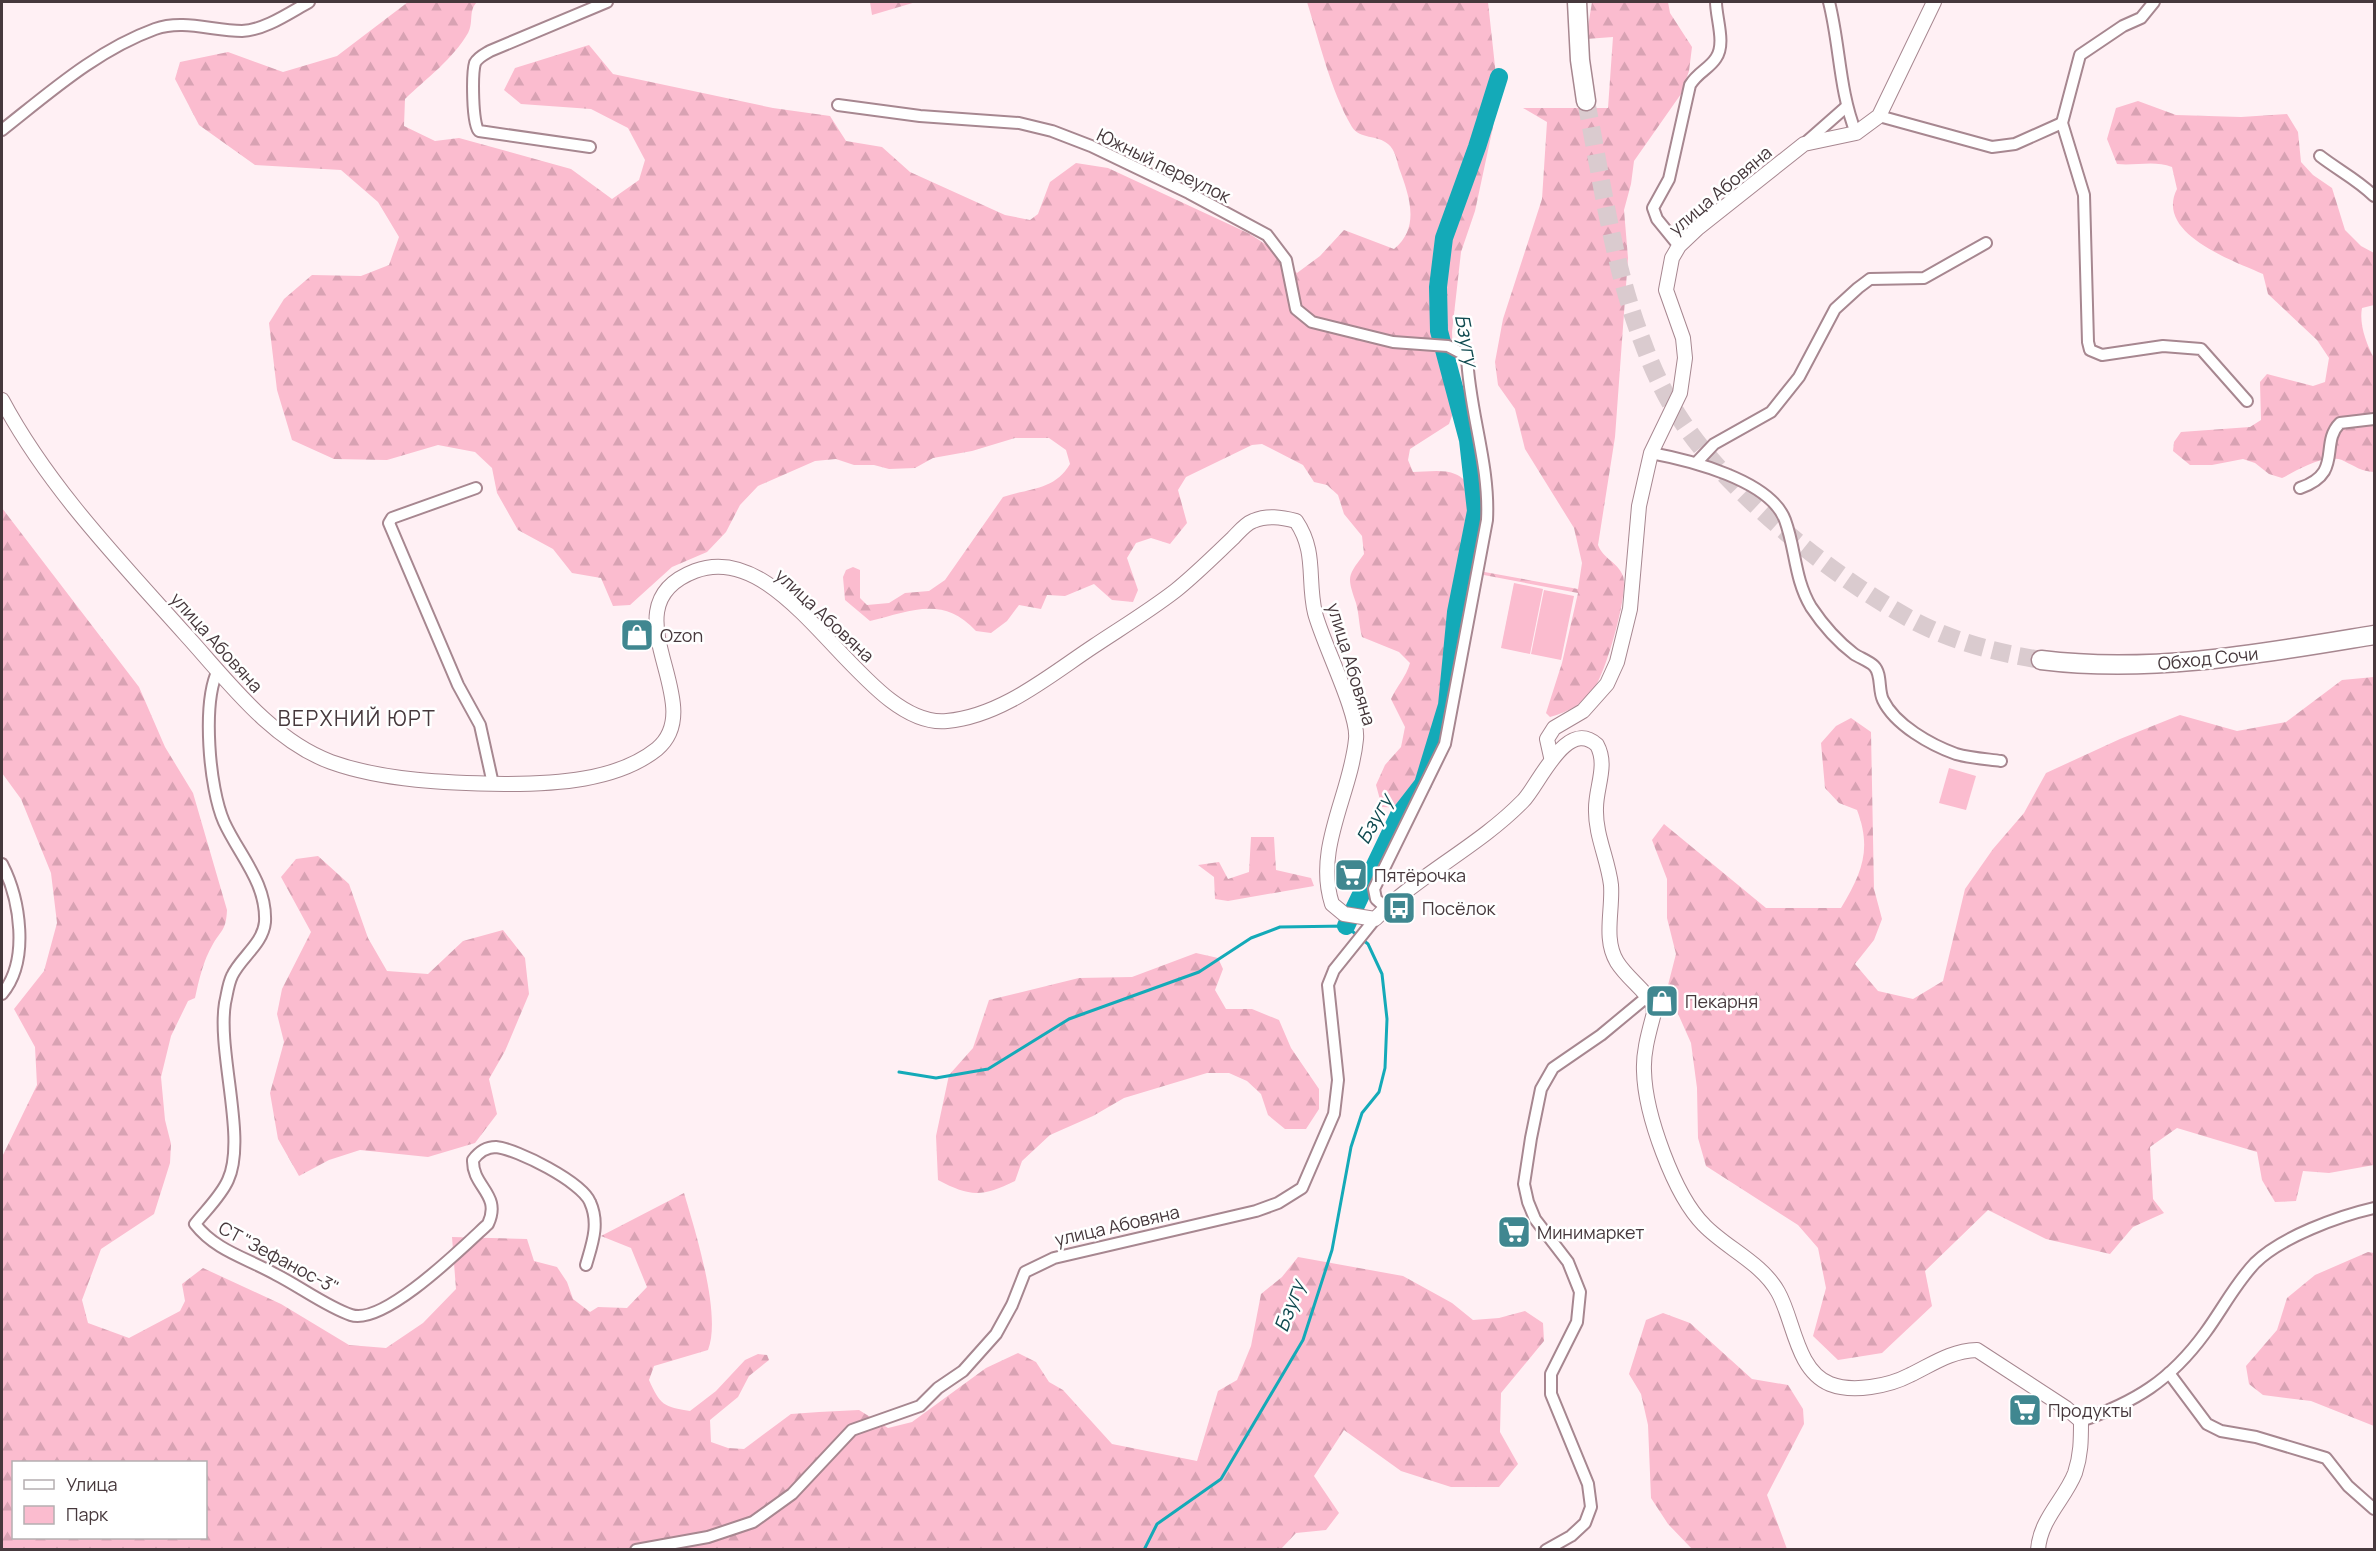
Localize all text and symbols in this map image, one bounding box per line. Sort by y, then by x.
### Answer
street label: Южный переулок [1093,122,1236,208]
street label: улица Абовяна [1664,140,1776,240]
water label: Бзугу [1449,312,1486,371]
street label: улица Абовяна [770,563,880,667]
street label: улица Абовяна [166,587,268,697]
street label: улица Абовяна [1322,600,1382,728]
shop icon: Ozon [619,617,655,653]
place label: Ozon [660,623,703,647]
street label: Обход Сочи [2156,641,2260,675]
district label: ВЕРХНИЙ ЮРТ [278,704,436,732]
water label: Бзугу [1349,787,1400,848]
supermarket icon: Пятёрочка [1333,857,1369,893]
place label: Пятёрочка [1374,863,1466,887]
bus stop icon: Посёлок [1381,890,1417,926]
place label: Посёлок [1422,896,1497,920]
shop icon: Пекарня [1644,983,1680,1019]
place label: Пекарня [1685,989,1758,1013]
street label: улица Абовяна [1052,1199,1182,1251]
supermarket icon: Минимаркет [1496,1214,1532,1250]
street label: СТ "Зефанос-3" [215,1215,343,1299]
place label: Минимаркет [1537,1220,1644,1244]
water label: Бзугу [1267,1274,1311,1335]
supermarket icon: Продукты [2007,1392,2043,1428]
place label: Продукты [2048,1398,2132,1422]
legend [12,1461,207,1539]
text: Улица [66,1472,118,1496]
text: Парк [66,1502,109,1526]

